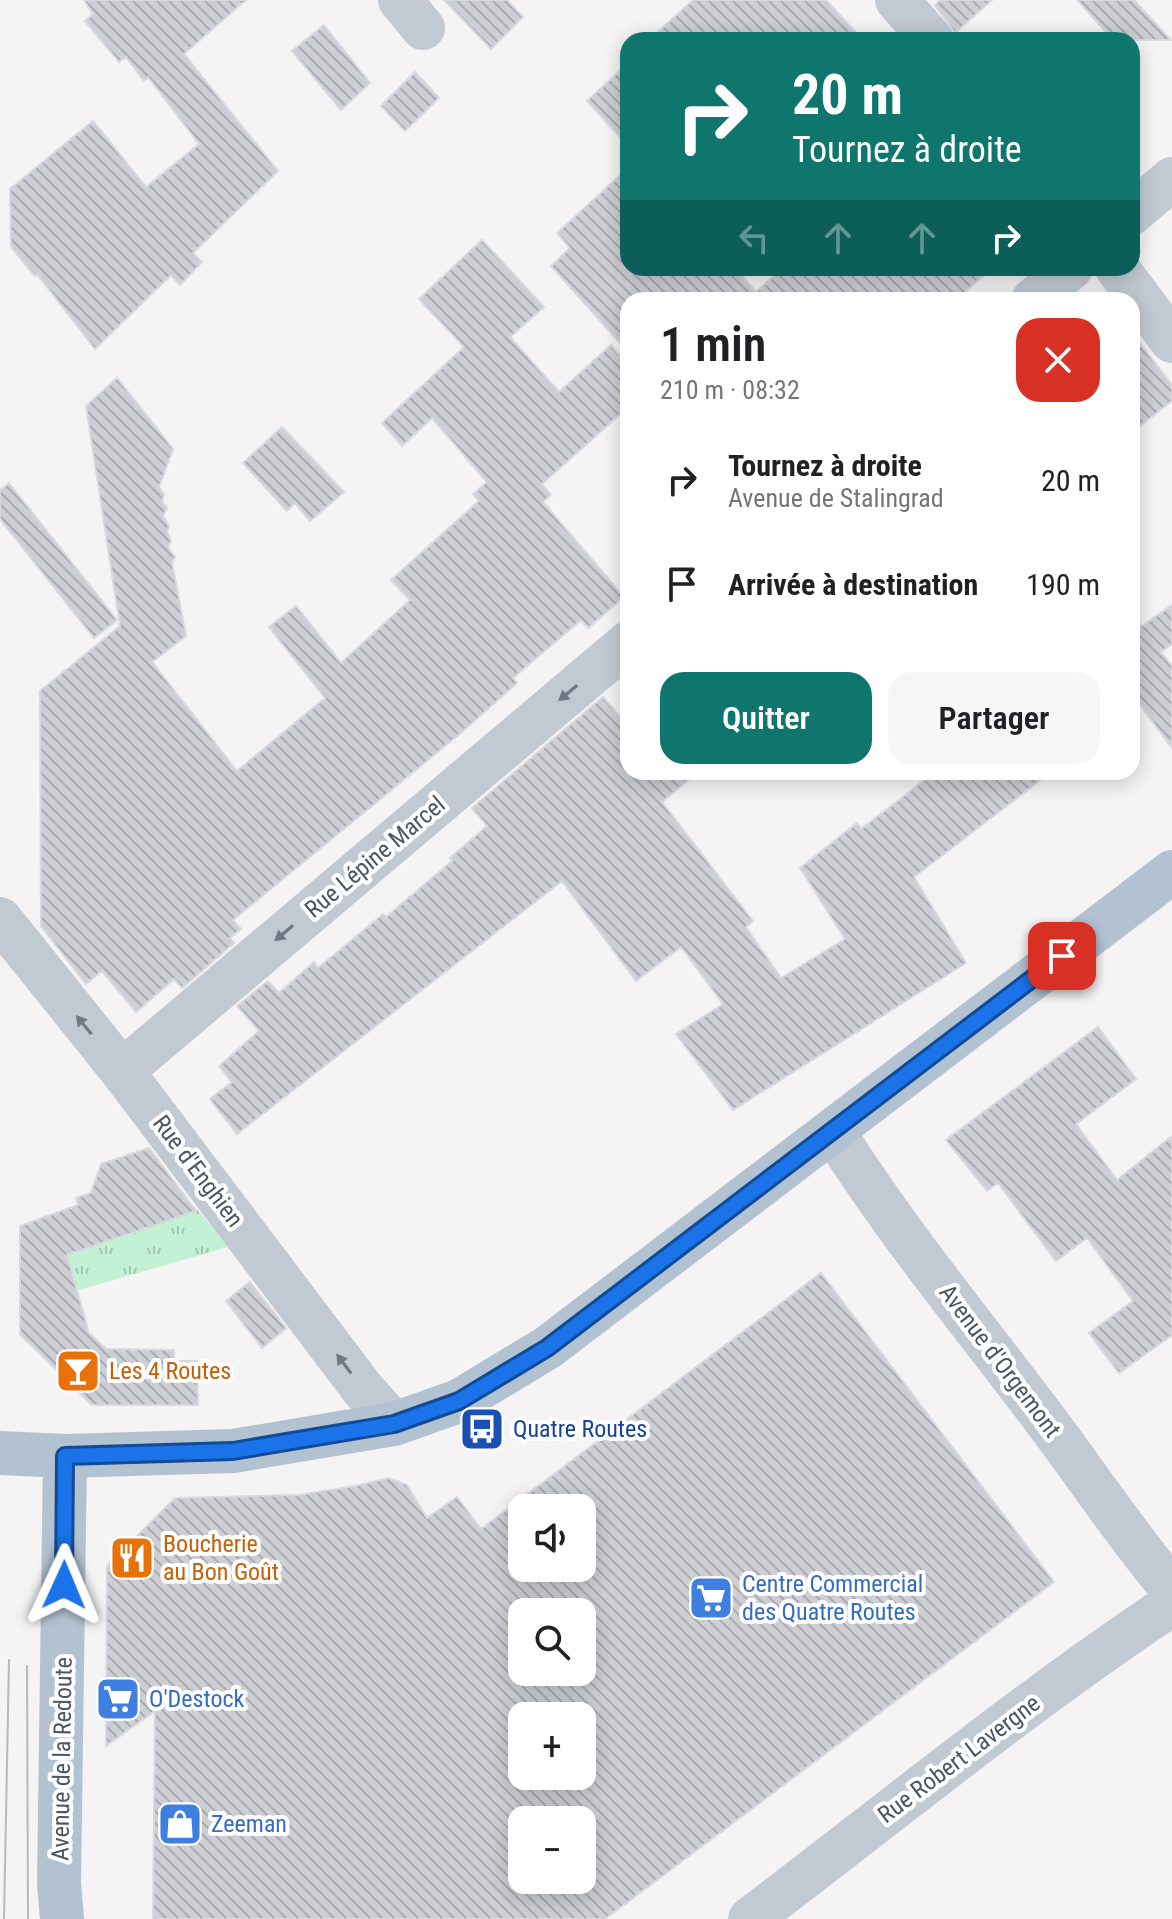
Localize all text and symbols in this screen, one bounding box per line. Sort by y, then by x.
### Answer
text: 20 m [792,62,903,128]
icon: right [660,64,764,168]
text: Tournez à droite [792,129,1022,171]
icon: left [732,216,776,260]
icon: ahead [816,216,860,260]
icon: ahead [900,216,944,260]
icon: right [984,216,1028,260]
text: 1 min [660,316,766,373]
button: close [1016,318,1100,402]
text: 210 m · 08:32 [660,375,800,405]
text: Tournez à droite [728,448,922,483]
icon: right [660,458,704,502]
text: 20 m [1041,463,1100,498]
text: Avenue de Stalingrad [728,483,944,513]
icon: arrive [660,562,704,606]
text: Arrivée à destination [728,567,978,602]
text: 190 m [1026,567,1100,602]
button: Quitter [660,672,872,764]
button: Partager [888,672,1100,764]
one-way arrow [559,684,579,701]
street label: Rue Lépine Marcel [299,790,451,924]
pin [1028,922,1096,990]
one-way arrow [275,924,295,941]
icon: arrive [1040,934,1084,978]
one-way arrow [76,1015,93,1035]
street label: Rue d'Enghien [147,1110,249,1232]
street label: Avenue d'Orgemont [933,1279,1067,1443]
bar icon: Les 4 Routes [54,1347,102,1395]
one-way arrow [337,1354,353,1375]
place label: Les 4 Routes [109,1357,231,1385]
bus stop icon: Quatre Routes [458,1405,506,1453]
place label: Quatre Routes [513,1415,647,1443]
map controls [508,1494,596,1894]
button: sound [508,1494,596,1582]
place label: Boucherie au Bon Goût [163,1530,279,1586]
restaurant icon: Boucherie au Bon Goût [108,1534,156,1582]
position arrow [22,1543,106,1627]
place label: Centre Commercial des Quatre Routes [742,1570,923,1626]
supermarket icon: Centre Commercial des Quatre Routes [687,1574,735,1622]
button: search [508,1598,596,1686]
street label: Avenue de la Redoute [46,1657,78,1861]
supermarket icon: O'Destock [94,1675,142,1723]
place label: O'Destock [149,1685,245,1713]
street label: Rue Robert Lavergne [873,1689,1045,1829]
button: + [508,1702,596,1790]
shop icon: Zeeman [156,1800,204,1848]
button: − [508,1806,596,1894]
place label: Zeeman [211,1810,287,1838]

